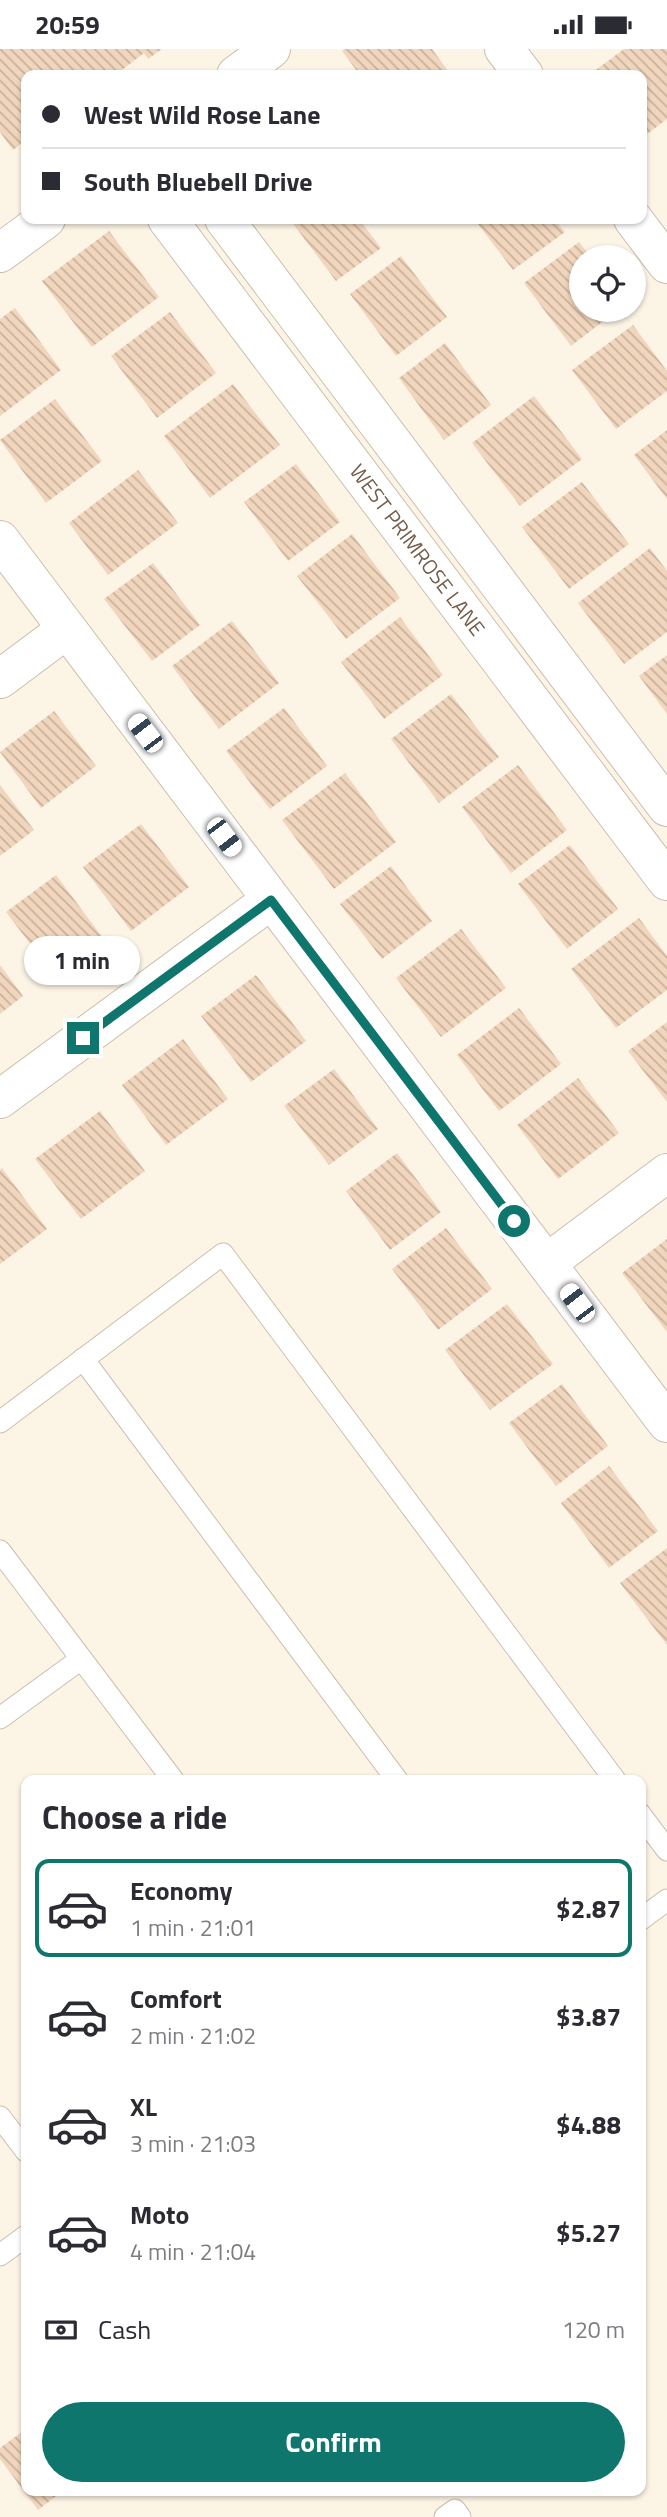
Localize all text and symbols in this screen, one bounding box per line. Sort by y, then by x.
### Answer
text: 20:59 [35,5,100,44]
text: West Wild Rose Lane [84,95,321,134]
text: South Bluebell Drive [84,162,313,201]
map controls [569,245,646,322]
button: locate [569,245,646,322]
street label: WEST PRIMROSE LANE [342,457,493,642]
car [124,710,167,756]
car [203,814,246,860]
callout: 1 min [25,937,141,985]
text: 1 min [54,943,110,978]
route end [67,1022,99,1054]
route start [498,1205,530,1237]
car [556,1280,599,1326]
text: Choose a ride [42,1793,227,1841]
text: Economy [130,1871,232,1910]
icon: car [46,1877,109,1940]
text: $2.87 [556,1889,621,1928]
text: 1 min · 21:01 [130,1910,256,1945]
text: Comfort [130,1979,222,2018]
icon: car [46,1985,109,2048]
text: $3.87 [556,1997,621,2036]
text: 2 min · 21:02 [130,2018,256,2053]
text: XL [130,2087,157,2126]
icon: car [46,2093,109,2156]
text: $4.88 [556,2105,621,2144]
text: 3 min · 21:03 [130,2126,256,2161]
text: Moto [130,2195,189,2234]
icon: car [46,2201,109,2264]
text: $5.27 [556,2213,621,2252]
text: 4 min · 21:04 [130,2234,256,2269]
text: Cash [98,2310,151,2349]
icon: cash [42,2311,80,2349]
text: 120 m [562,2312,625,2347]
button: Confirm [42,2402,625,2482]

